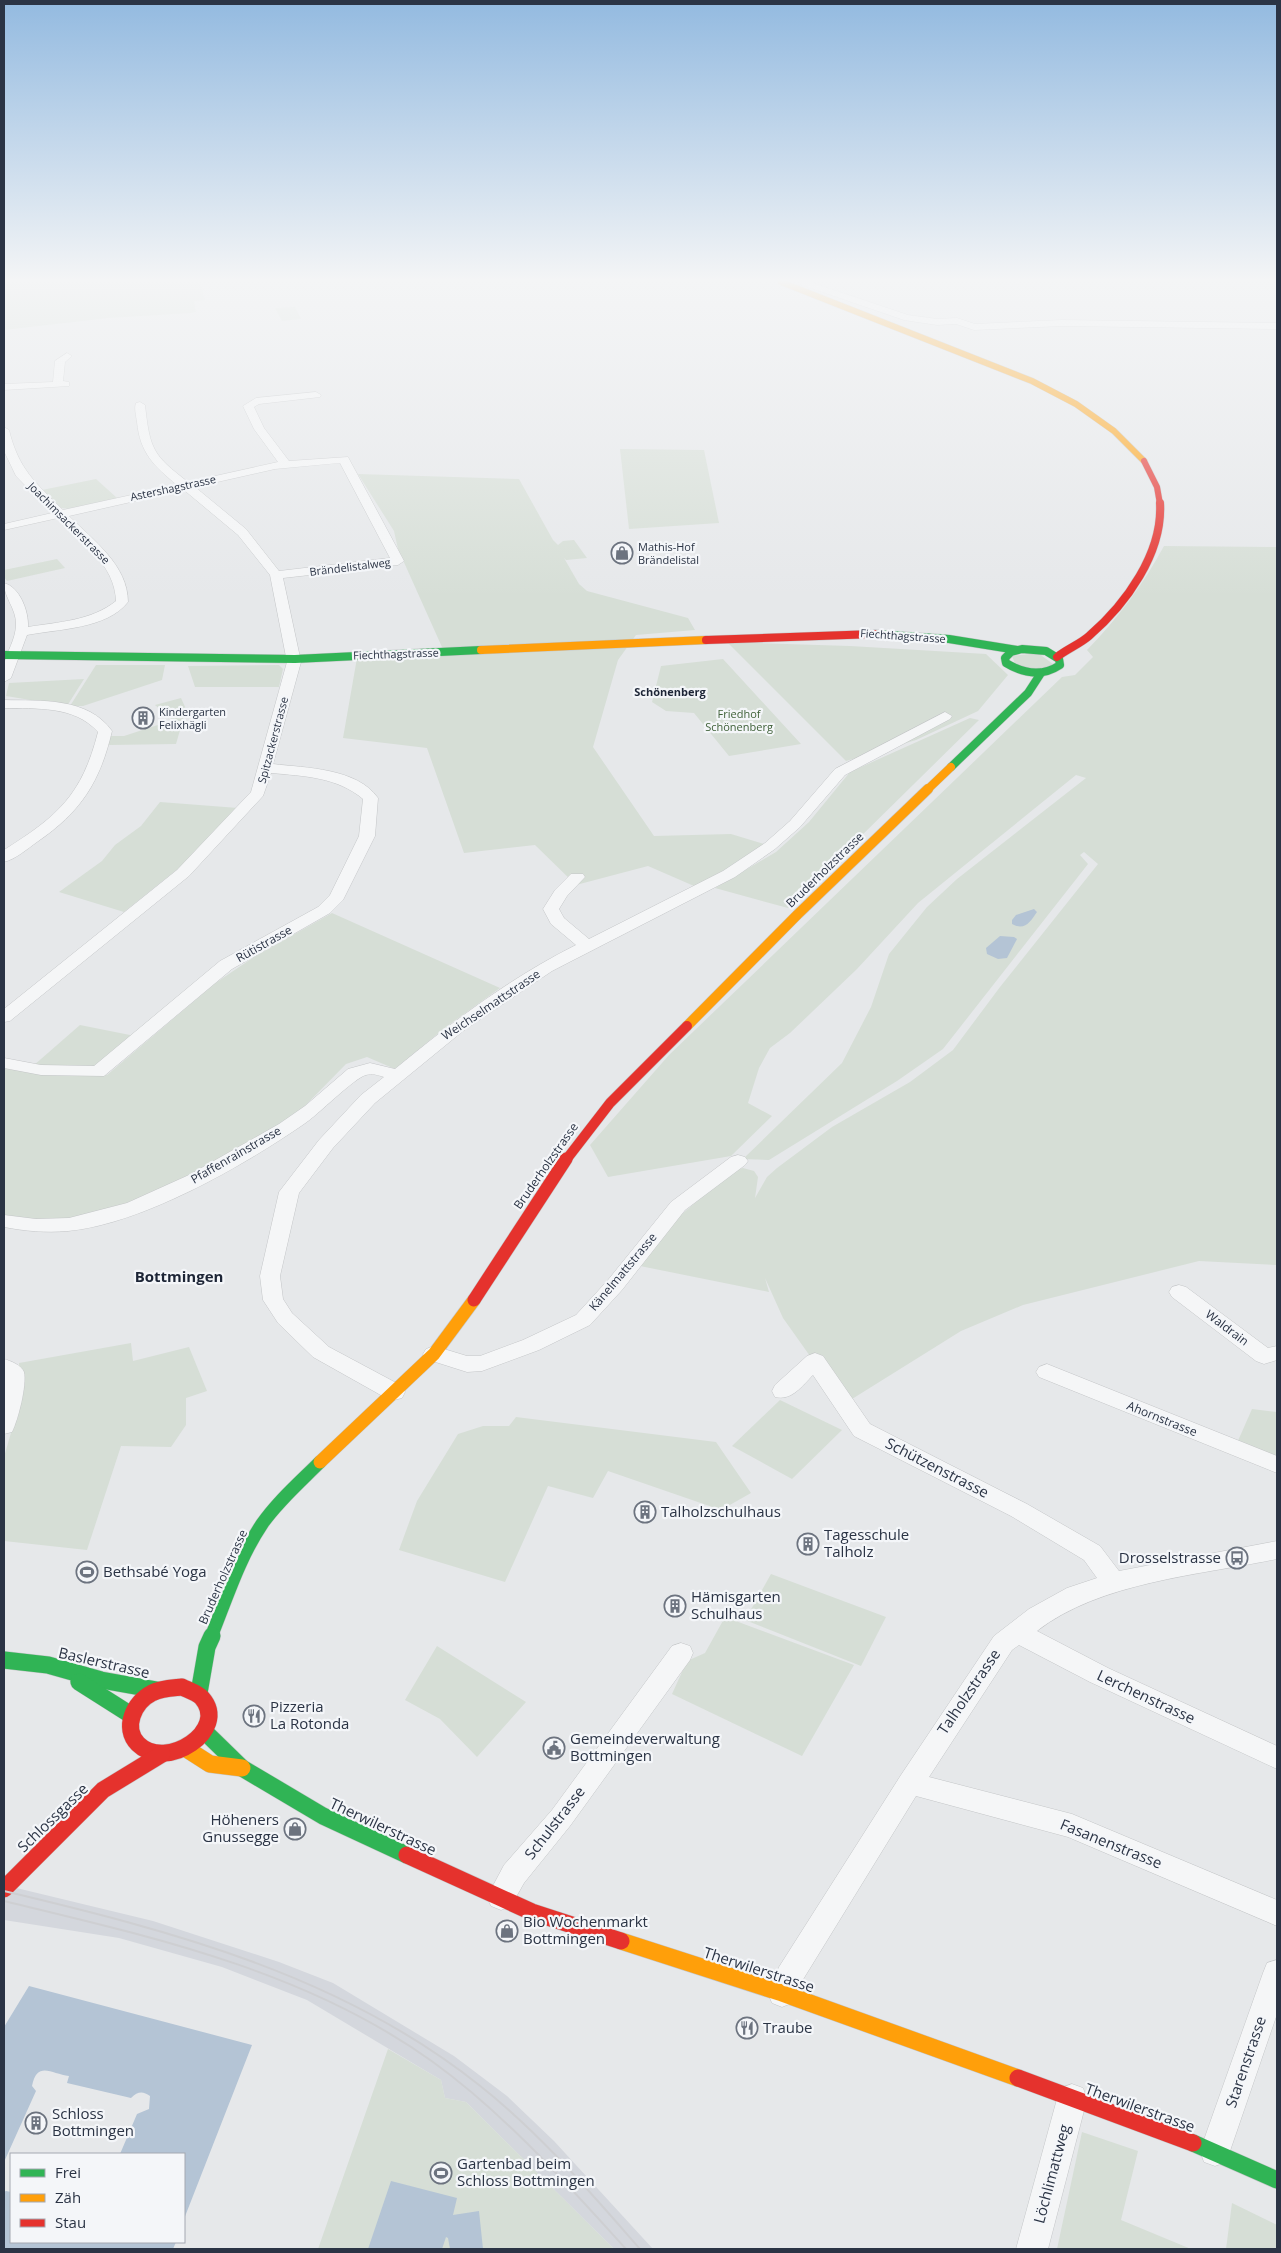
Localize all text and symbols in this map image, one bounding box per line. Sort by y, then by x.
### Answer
street label: Astershagstrasse [129,471,217,504]
street label: Joachimsackerstrasse [24,478,114,567]
place label: Mathis-Hof Brändelistal [638,539,699,567]
shop icon: Mathis-Hof Brändelistal [610,541,634,565]
street label: Brändelistalweg [309,554,391,579]
street label: Fiechthagstrasse [860,625,946,646]
street label: Fiechthagstrasse [353,645,439,662]
district label: Schönenberg [634,684,706,699]
street label: Spitzackerstrasse [254,695,291,785]
place label: Kindergarten Felixhägli [159,704,226,732]
building icon: Kindergarten Felixhägli [131,706,155,730]
park label: Friedhof Schönenberg [705,706,773,734]
street label: Bruderholzstrasse [782,828,867,911]
street label: Rütistrasse [233,921,295,966]
street label: Weichselmattstrasse [438,965,544,1044]
street label: Bruderholzstrasse [509,1119,582,1212]
street label: Pfaffenrainstrasse [187,1122,284,1187]
street label: Känelmattstrasse [585,1229,661,1314]
district label: Bottmingen [135,1266,223,1286]
street label: Waldrain [1202,1306,1252,1349]
street label: Ahornstrasse [1125,1397,1200,1440]
street label: Schützenstrasse [882,1432,993,1502]
building icon: Talholzschulhaus [633,1500,657,1524]
place label: Talholzschulhaus [661,1501,781,1521]
place label: Tagesschule Talholz [824,1524,909,1561]
street label: Bruderholzstrasse [194,1527,251,1627]
building icon: Tagesschule Talholz [796,1532,820,1556]
bus stop icon: Drosselstrasse [1225,1546,1249,1570]
place label: Drosselstrasse [1119,1547,1221,1567]
sports icon: Bethsabé Yoga [75,1560,99,1584]
place label: Bethsabé Yoga [103,1561,207,1581]
place label: Hämisgarten Schulhaus [691,1586,781,1623]
building icon: Hämisgarten Schulhaus [663,1594,687,1618]
street label: Baslerstrasse [57,1642,152,1682]
street label: Talholzstrasse [932,1645,1004,1738]
street label: Lerchenstrasse [1094,1665,1199,1728]
place label: Pizzeria La Rotonda [270,1696,349,1733]
restaurant icon: Pizzeria La Rotonda [242,1704,266,1728]
place label: Gemeindeverwaltung Bottmingen [570,1728,720,1765]
public building icon: Gemeindeverwaltung Bottmingen [542,1736,566,1760]
street label: Schlossgasse [13,1779,92,1856]
street label: Schulstrasse [519,1782,589,1863]
street label: Therwilerstrasse [327,1793,440,1860]
place label: Höheners Gnussegge [202,1809,279,1846]
street label: Fasanenstrasse [1058,1814,1165,1873]
shop icon: Höheners Gnussegge [283,1817,307,1841]
place label: Bio Wochenmarkt Bottmingen [523,1911,648,1948]
shop icon: Bio Wochenmarkt Bottmingen [495,1919,519,1943]
street label: Therwilerstrasse [701,1942,817,1996]
street label: Starenstrasse [1220,2013,1270,2110]
restaurant icon: Traube [735,2016,759,2040]
place label: Traube [763,2017,813,2037]
street label: Therwilerstrasse [1083,2078,1198,2136]
place label: Schloss Bottmingen [52,2103,134,2140]
building icon: Schloss Bottmingen [24,2111,48,2135]
street label: Löchlimattweg [1028,2122,1074,2226]
legend [10,2153,185,2243]
place label: Gartenbad beim Schloss Bottmingen [457,2153,595,2190]
sports icon: Gartenbad beim Schloss Bottmingen [429,2161,453,2185]
text: Frei [55,2162,81,2182]
text: Zäh [55,2187,81,2207]
text: Stau [55,2212,86,2232]

